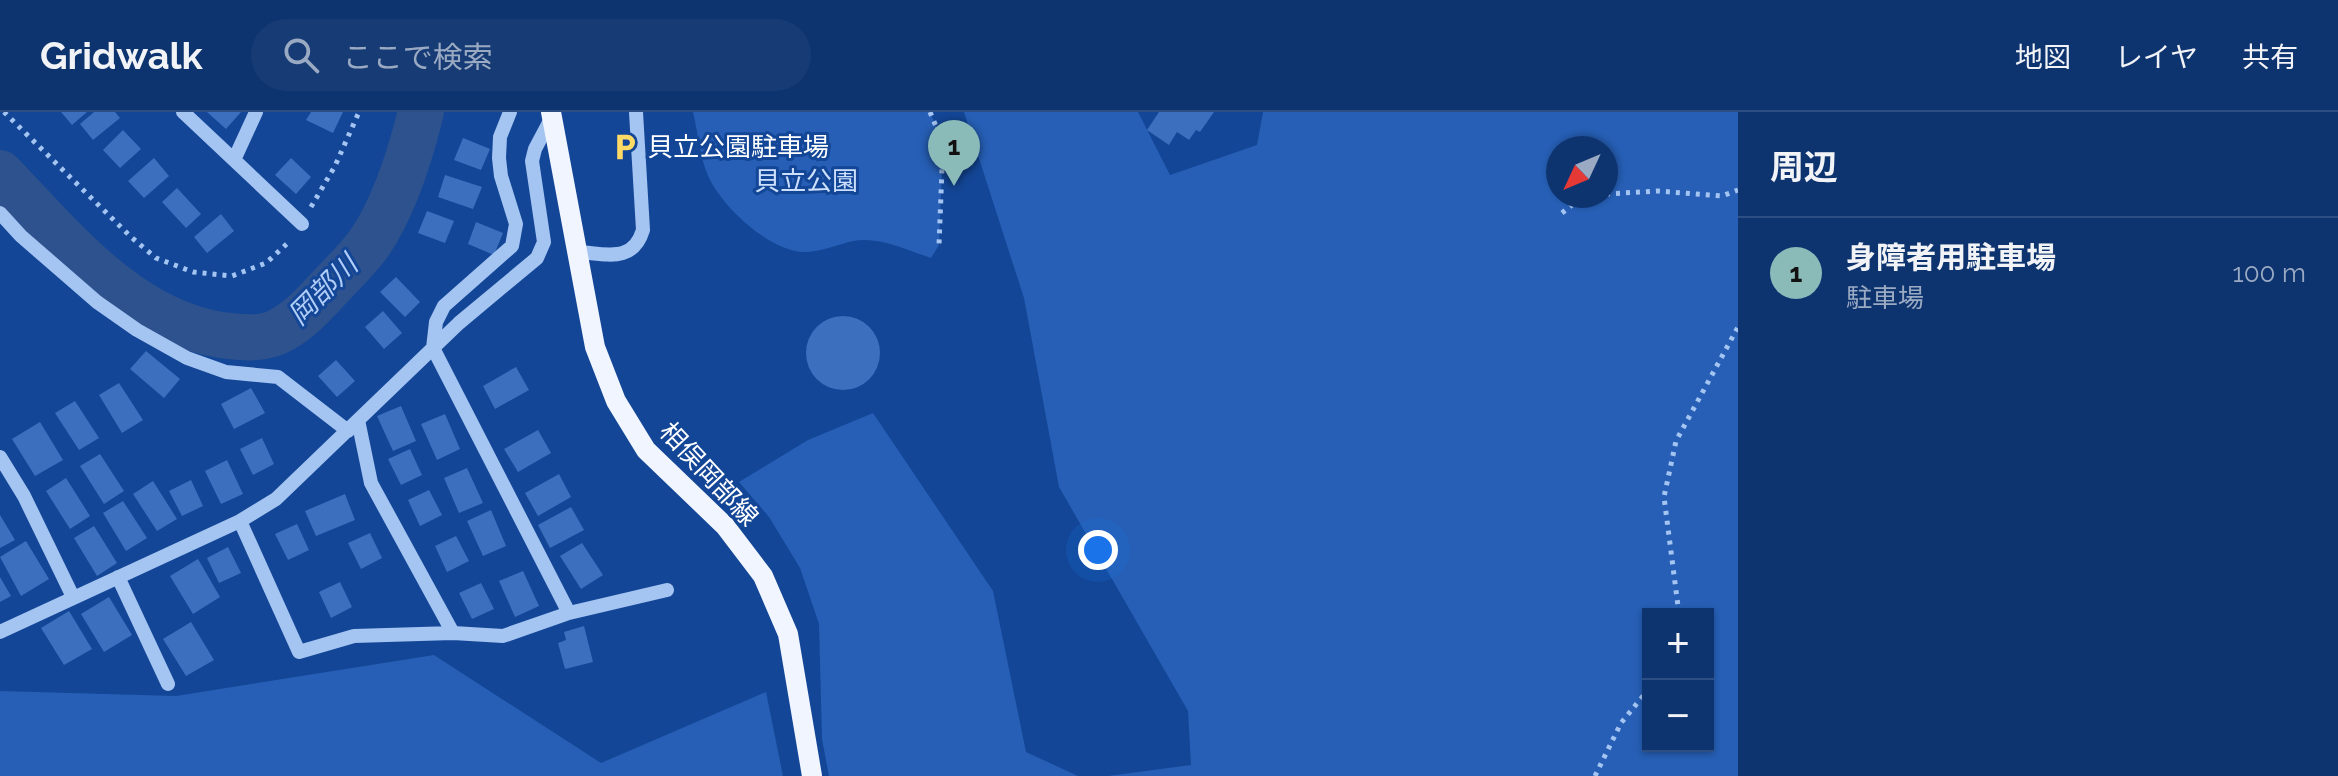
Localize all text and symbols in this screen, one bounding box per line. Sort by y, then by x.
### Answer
search box [251,19,811,91]
text: Gridwalk [40,33,203,78]
icon: search [279,33,323,77]
text: ここで検索 [343,40,493,75]
text: 地図 [2015,41,2071,74]
text: レイヤ [2115,41,2198,74]
text: 共有 [2242,41,2298,74]
pin: 1 [928,120,980,186]
parking icon: 貝立公園駐車場 [610,132,640,162]
place label: 貝立公園駐車場 [647,132,829,162]
north arrow [1546,136,1618,208]
text: 周辺 [1770,147,1838,187]
park label: 貝立公園 [754,166,858,196]
text: 身障者用駐車場 [1846,240,2056,275]
water label: 岡部川 [282,247,366,331]
text: 1 [1790,258,1802,288]
text: 100 m [2233,258,2306,288]
text: 駐車場 [1846,283,1924,313]
street label: 相俣岡部線 [654,416,764,532]
your location [1078,530,1118,570]
map controls [1642,608,1714,752]
button: + [1642,608,1714,680]
button: − [1642,680,1714,752]

